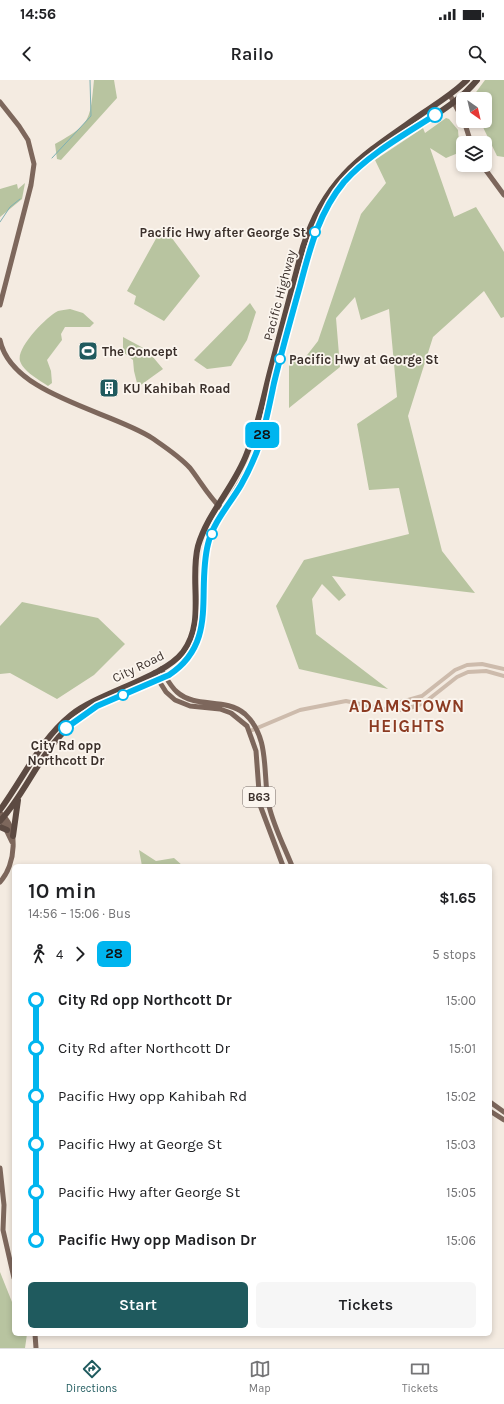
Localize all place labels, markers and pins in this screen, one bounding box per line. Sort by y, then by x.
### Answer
unlabelled marker [427,107,443,123]
place label: Pacific Hwy after George St [140,225,306,240]
marker: Pacific Hwy after George St [309,226,321,238]
sports icon: The Concept [77,340,99,362]
place label: The Concept [102,344,178,359]
place label: Pacific Hwy at George St [289,352,439,367]
marker: Pacific Hwy at George St [274,353,286,365]
building icon: KU Kahibah Road [98,377,120,399]
place label: KU Kahibah Road [123,381,231,396]
unlabelled marker [206,528,218,540]
unlabelled marker [117,689,129,701]
marker: City Rd opp Northcott Dr [58,720,74,736]
place label: City Rd opp Northcott Dr [28,738,105,768]

